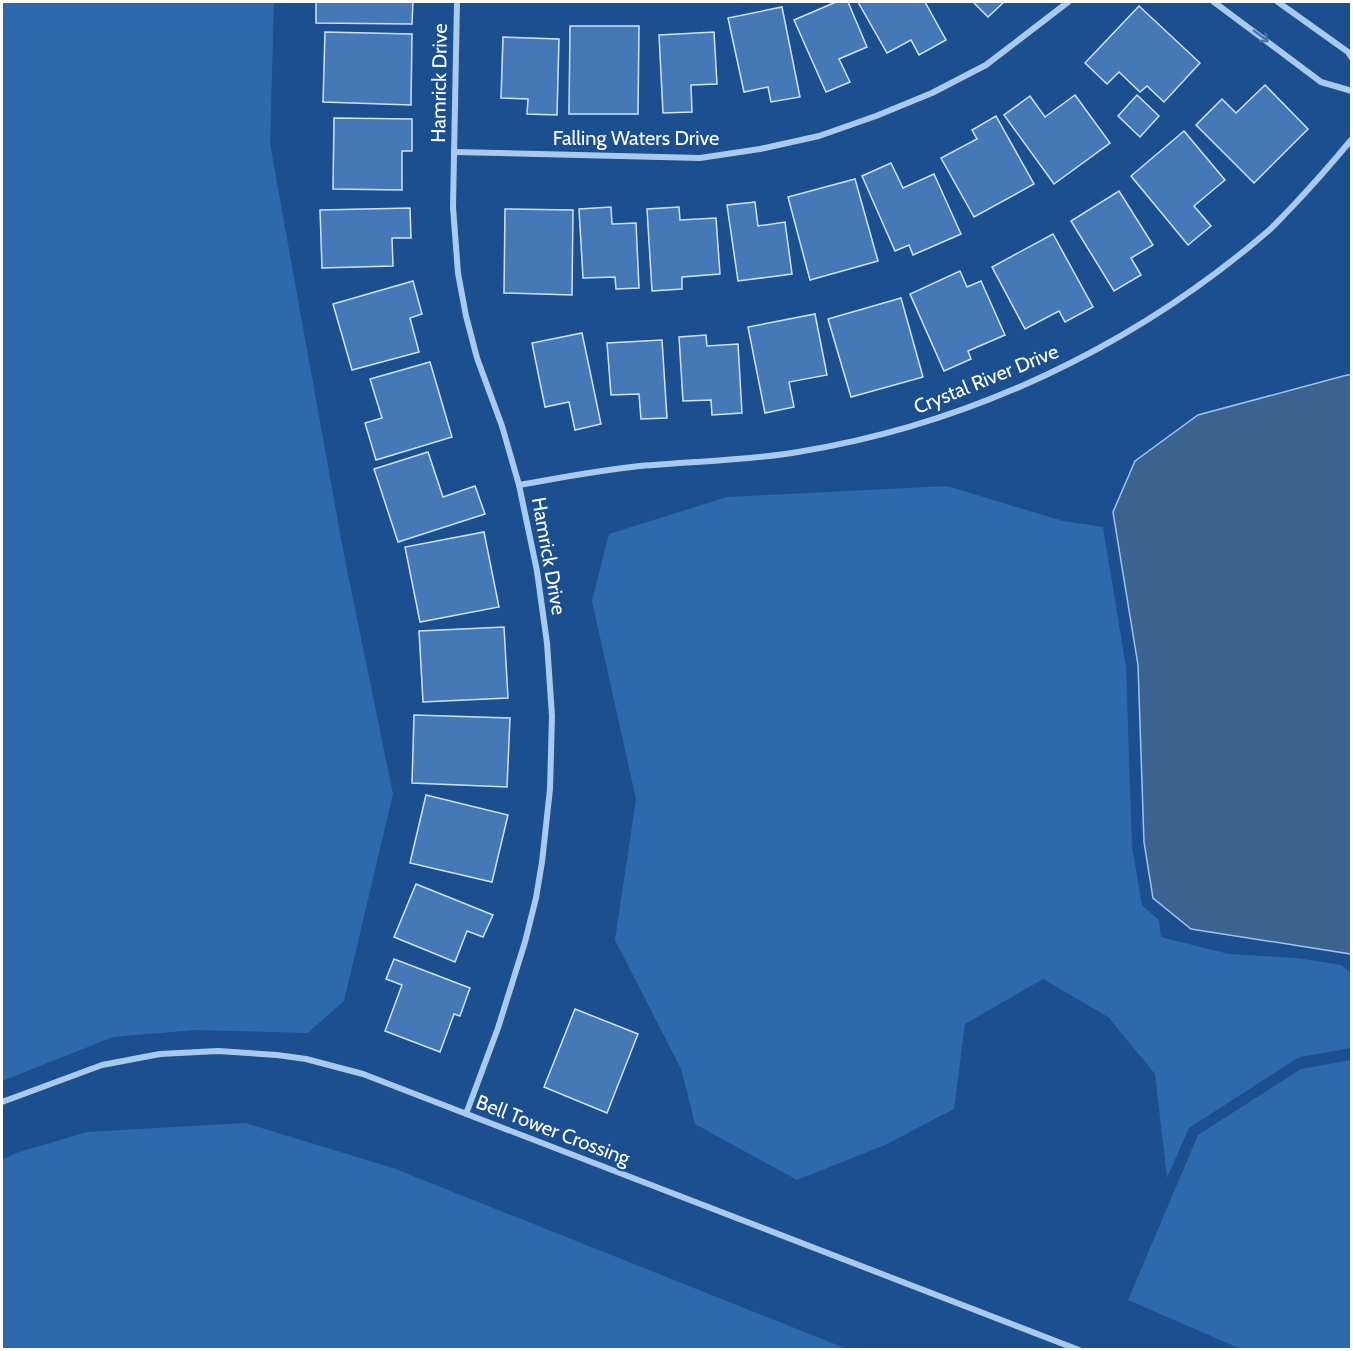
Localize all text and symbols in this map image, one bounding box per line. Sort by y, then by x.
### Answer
street label: Hamrick Drive [426,23,452,143]
one-way arrow [1252,30,1268,43]
street label: Falling Waters Drive [553,126,719,150]
street label: Crystal River Drive [910,339,1062,419]
street label: Hamrick Drive [527,495,571,617]
street label: Bell Tower Crossing [473,1090,634,1171]

